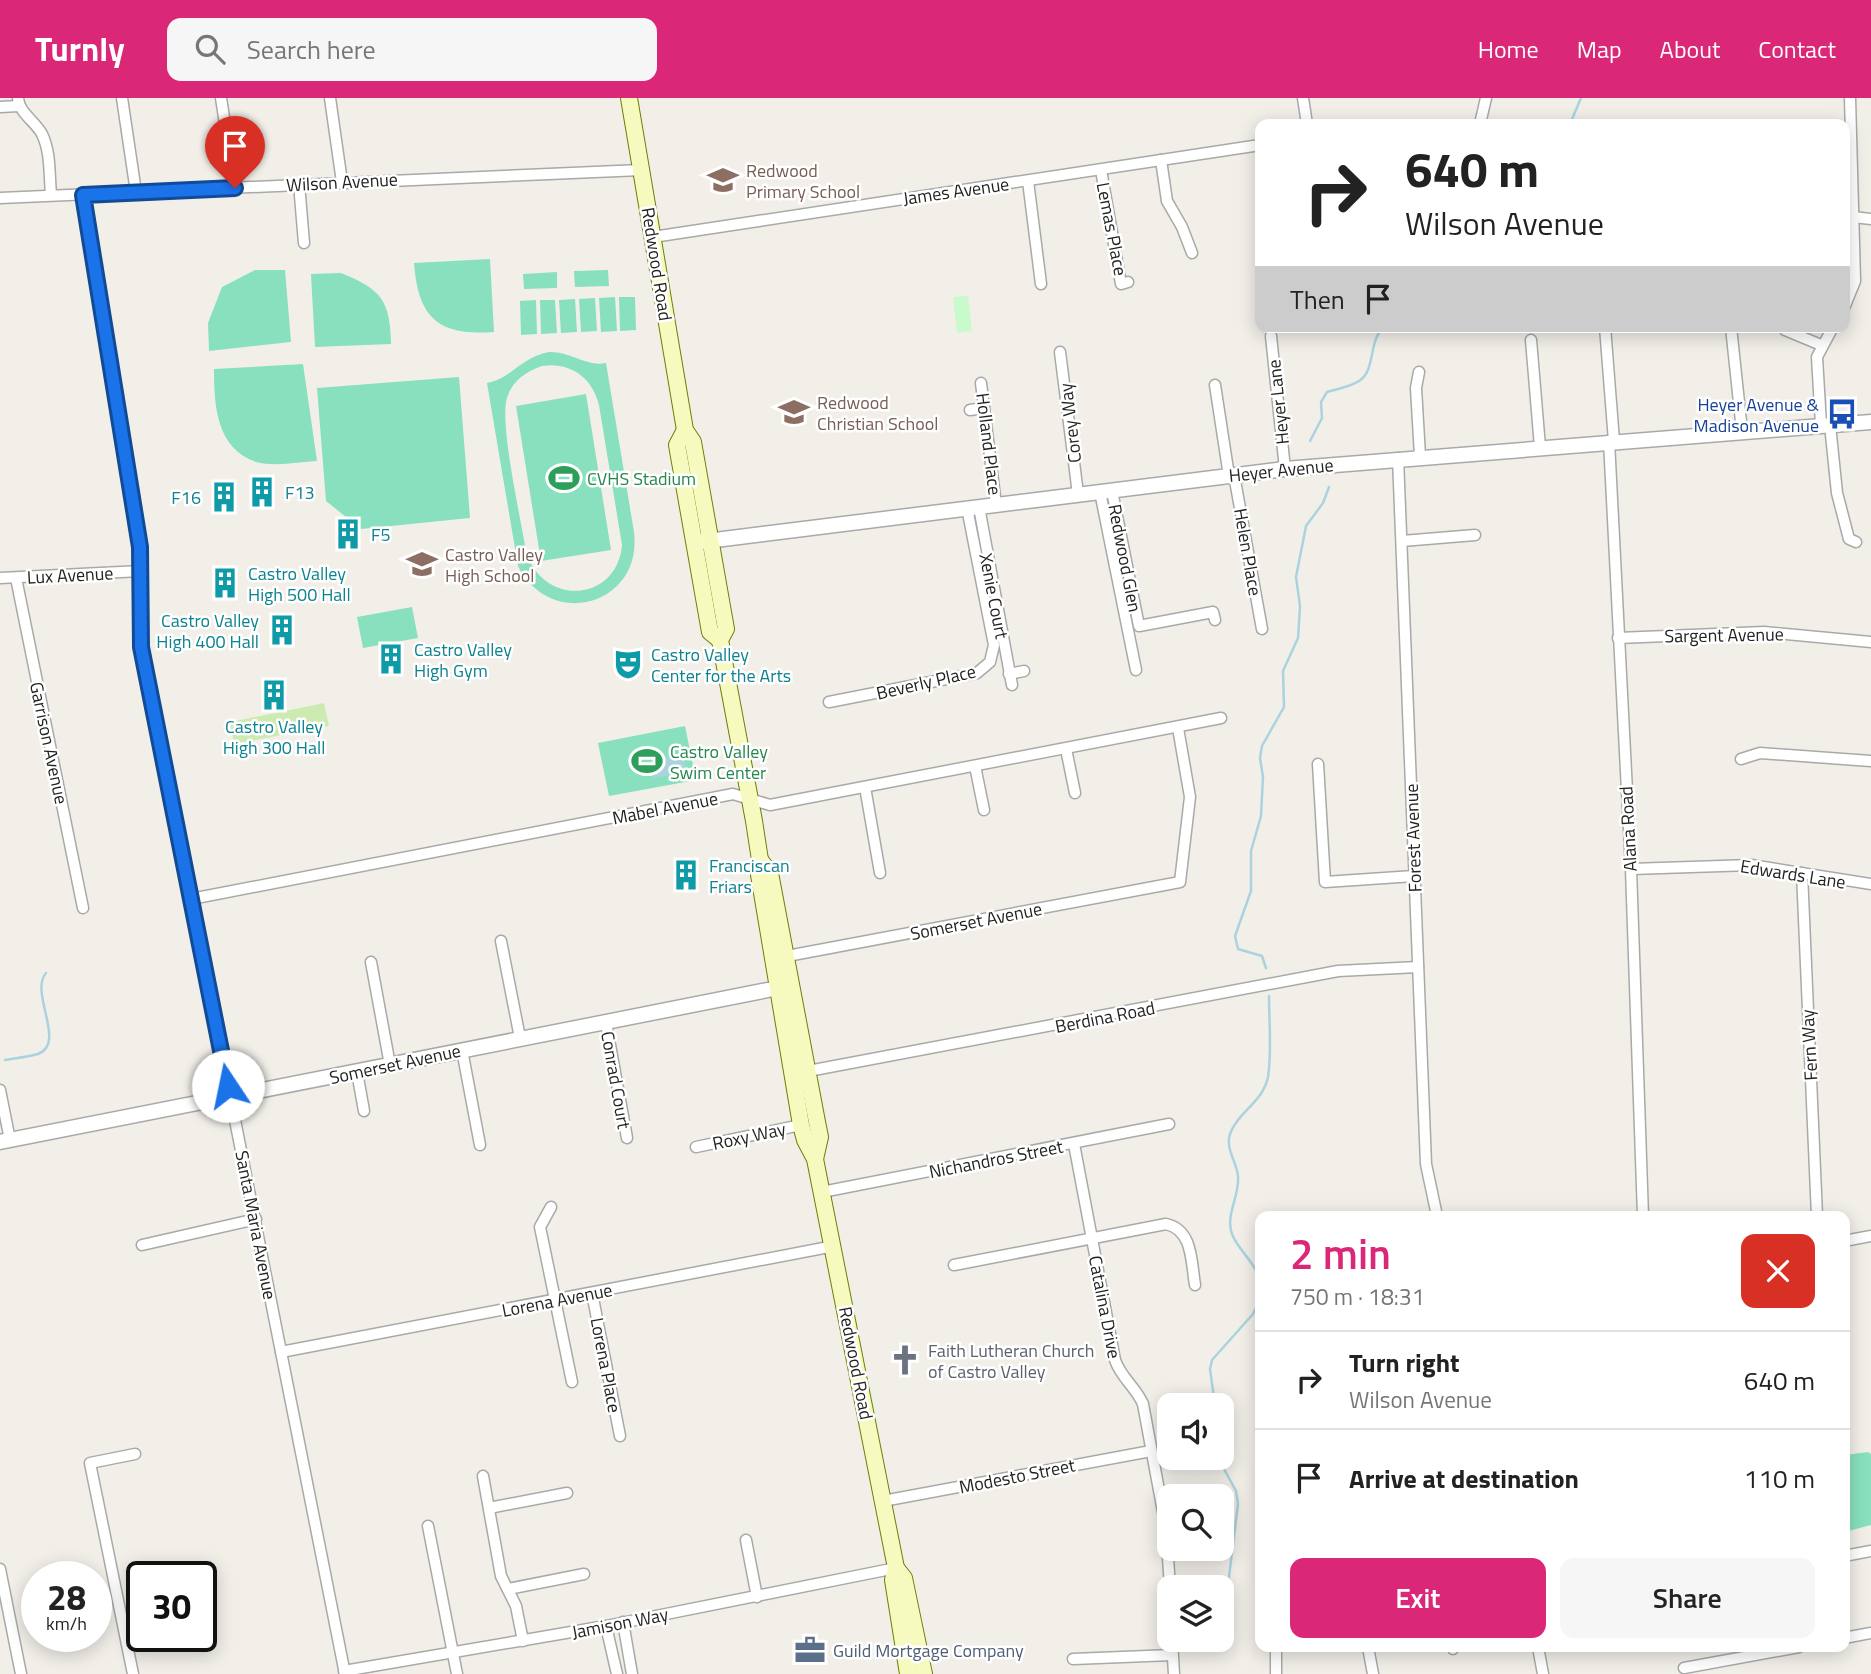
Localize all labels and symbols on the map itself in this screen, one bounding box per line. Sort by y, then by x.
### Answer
pin [205,116,265,188]
place label: Redwood Primary School [746,157,860,205]
school or university icon: Redwood Primary School [706,163,740,197]
street label: Wilson Avenue [285,166,399,198]
street label: James Avenue [901,170,1011,212]
street label: Lemas Place [1090,180,1134,278]
street label: Redwood Road [635,205,679,323]
street label: Heyer Lane [1260,358,1296,446]
street label: Corey Way [1052,381,1088,464]
place label: Redwood Christian School [817,389,938,437]
street label: Holland Place [969,391,1009,497]
place label: Heyer Avenue & Madison Avenue [1694,391,1820,439]
school or university icon: Redwood Christian School [777,395,811,429]
bus stop icon: Heyer Avenue & Madison Avenue [1825,397,1859,431]
street label: Heyer Avenue [1227,451,1335,489]
sports icon: CVHS Stadium [547,461,581,495]
place label: CVHS Stadium [587,465,696,492]
building icon: F13 [245,475,279,509]
place label: F13 [285,479,315,506]
building icon: F16 [207,480,241,514]
place label: F16 [171,484,201,511]
street label: Redwood Glen [1101,502,1149,614]
street label: Helen Place [1227,506,1269,598]
building icon: F5 [331,517,365,551]
place label: F5 [371,521,391,548]
place label: Castro Valley High School [445,541,543,589]
school or university icon: Castro Valley High School [405,547,439,581]
street label: Xenie Court [972,551,1016,642]
street label: Lux Avenue [26,559,114,591]
place label: Castro Valley High 500 Hall [248,560,351,608]
building icon: Castro Valley High 500 Hall [208,566,242,600]
place label: Castro Valley High 400 Hall [156,607,259,655]
building icon: Castro Valley High 400 Hall [265,613,299,647]
street label: Sargent Avenue [1664,620,1784,650]
place label: Castro Valley High Gym [414,636,512,684]
place label: Castro Valley Center for the Arts [651,641,791,689]
building icon: Castro Valley High Gym [374,642,408,676]
theatre icon: Castro Valley Center for the Arts [611,647,645,681]
street label: Beverly Place [874,657,978,707]
building icon: Castro Valley High 300 Hall [257,678,291,712]
street label: Garrison Avenue [23,679,75,807]
place label: Castro Valley High 300 Hall [223,713,325,761]
place label: Castro Valley Swim Center [670,738,768,786]
sports icon: Castro Valley Swim Center [630,744,664,778]
street label: Forest Avenue [1398,783,1428,893]
street label: Mabel Avenue [610,785,720,831]
street label: Alana Road [1612,786,1644,872]
place label: Franciscan Friars [709,852,790,900]
street label: Edwards Lane [1738,852,1848,896]
building icon: Franciscan Friars [669,858,703,892]
street label: Somerset Avenue [908,895,1044,947]
street label: Berdina Road [1053,994,1157,1040]
street label: Fern Way [1794,1008,1824,1081]
street label: Conrad Court [594,1029,638,1132]
street label: Somerset Avenue [327,1037,463,1091]
position arrow [191,1049,265,1123]
street label: Roxy Way [710,1115,788,1157]
street label: Nichandros Street [927,1133,1066,1185]
street label: Santa Maria Avenue [228,1148,284,1302]
street label: Catalina Drive [1082,1253,1128,1361]
street label: Lorena Avenue [499,1276,615,1324]
street label: Redwood Road [832,1304,880,1422]
street label: Lorena Place [584,1315,628,1415]
place label: Faith Lutheran Church of Castro Valley [928,1337,1094,1385]
church icon: Faith Lutheran Church of Castro Valley [888,1343,922,1377]
street label: Modesto Street [957,1451,1078,1500]
speed limit sign: 30 [126,1561,217,1652]
street label: Jamison Way [569,1600,671,1646]
office icon: Guild Mortgage Company [793,1633,827,1667]
place label: Guild Mortgage Company [833,1637,1024,1664]

